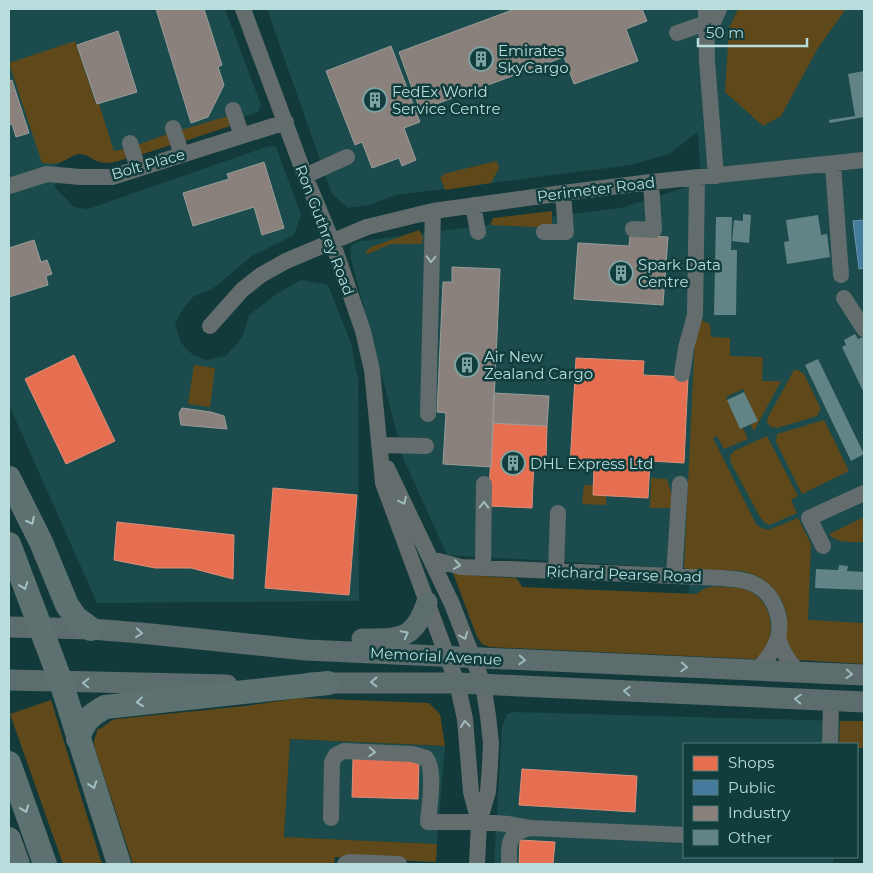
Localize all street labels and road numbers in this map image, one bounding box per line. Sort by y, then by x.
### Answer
street label: Bolt Place [109,144,187,184]
street label: Ron Guthrey Road [291,162,359,298]
street label: Perimeter Road [536,172,656,206]
street label: Richard Pearse Road [546,562,702,586]
street label: Memorial Avenue [370,643,502,669]

